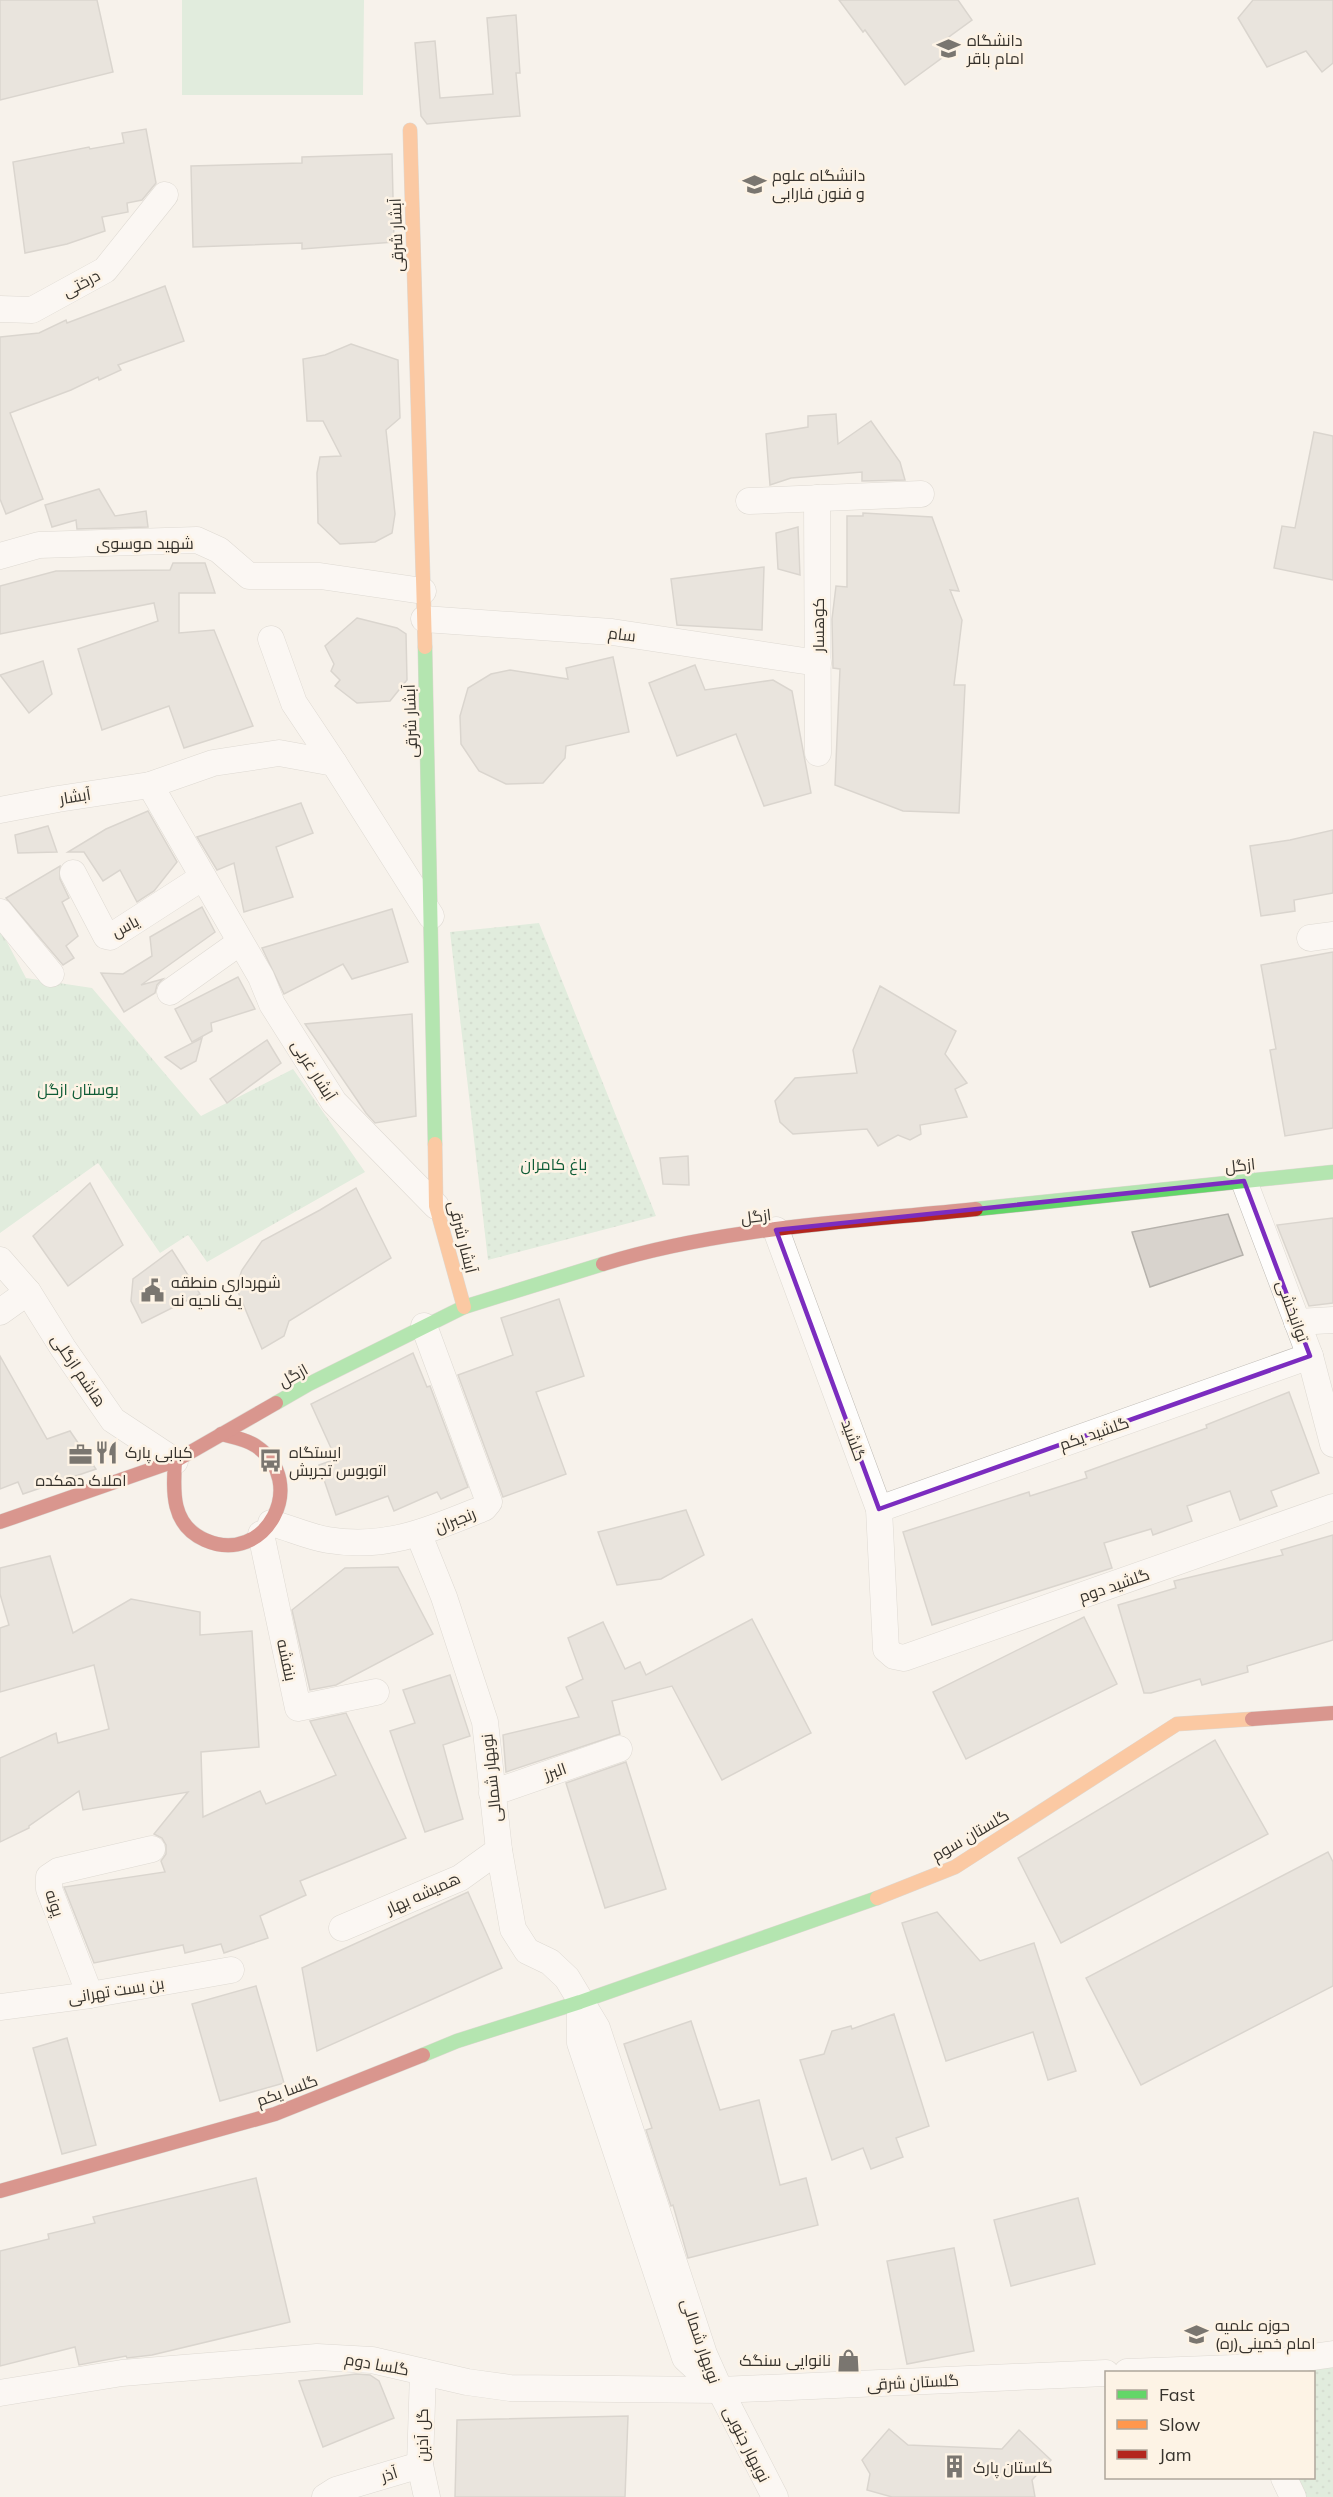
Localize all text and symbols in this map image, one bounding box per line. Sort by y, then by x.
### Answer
place label: دانشگاه امام باقر [966,30,1024,70]
school or university icon: دانشگاه امام باقر [936,36,962,62]
place label: دانشگاه علوم و فنون فارابی [772,165,865,204]
school or university icon: دانشگاه علوم و فنون فارابی [741,171,767,197]
street label: آبشار شرقی [385,197,408,272]
street label: درختی [59,265,104,302]
street label: شهید موسوی [96,533,194,554]
street label: کوهسار [808,598,828,653]
street label: سام [607,622,637,648]
street label: آبشار شرقی [399,683,422,758]
street label: آبشار [57,784,93,808]
street label: یاس [108,910,143,942]
street label: آبشار غربی [287,1036,341,1105]
park label: بوستان ازگل [37,1079,119,1100]
street label: ازگل [1224,1153,1256,1178]
park label: باغ کامران [521,1154,587,1176]
street label: آبشار شرقی [443,1199,482,1276]
street label: ازگل [740,1204,772,1229]
place label: شهرداری منطقه یک ناحیه نه [171,1272,281,1310]
street label: توانبخشی [1272,1277,1314,1346]
public building icon: شهرداری منطقه یک ناحیه نه [140,1278,166,1304]
street label: هاشم ازگلی [46,1330,111,1411]
street label: ازگل [275,1359,312,1392]
street label: گلشيد يكم [1057,1412,1132,1456]
street label: گلشید [837,1416,871,1464]
restaurant icon: کبابی پارک [94,1439,120,1465]
office icon: املاک دهکده [68,1442,94,1468]
place label: کبابی پارک [125,1442,193,1464]
place label: ایستگاه اتوبوس تجریش [289,1442,387,1481]
bus stop icon: ایستگاه اتوبوس تجریش [258,1448,284,1474]
place label: املاک دهکده [36,1470,126,1490]
street label: رنجبران [432,1503,479,1538]
street label: گلشيد دوم [1076,1564,1153,1608]
street label: بنفشه [273,1637,301,1683]
street label: نوبهار شمالی [476,1733,507,1823]
street label: البرز [540,1758,569,1784]
street label: گلستان سوم [928,1805,1013,1867]
street label: همیشه بهار [382,1868,464,1920]
street label: پونه [39,1887,69,1920]
street label: بن بست تهرانی [66,1973,166,2008]
street label: گلسا يكم [254,2070,321,2112]
street label: نوبهار شمالی [676,2296,725,2387]
place label: حوزه علمیه امام خمینی(ره) [1215,2315,1315,2355]
school or university icon: حوزه علمیه امام خمینی(ره) [1184,2321,1210,2347]
shop icon: نانوایی سنگک [836,2347,862,2373]
street label: گلسا دوم [343,2349,411,2381]
place label: نانوایی سنگک [739,2350,831,2371]
street label: گلستان شرقی [866,2370,960,2395]
legend [1105,2371,1315,2479]
text: Fast [1159,2383,1195,2406]
street label: نوبهار جنوبی [718,2403,775,2486]
street label: گل آذین [412,2408,433,2462]
text: Slow [1159,2413,1201,2436]
text: Jam [1159,2443,1192,2466]
building icon: گلستان پارک [942,2454,968,2480]
place label: گلستان پارک [973,2457,1052,2479]
street label: آذر [377,2462,400,2486]

